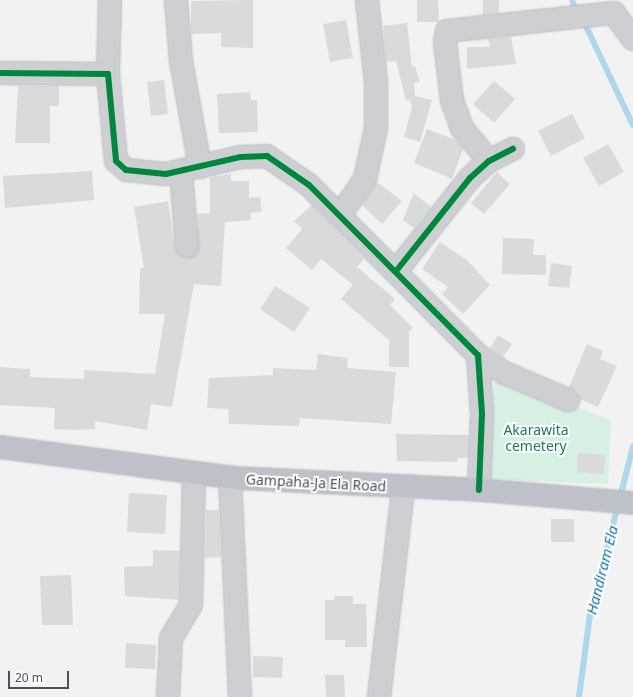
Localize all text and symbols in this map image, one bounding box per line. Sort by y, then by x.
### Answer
park label: Akarawita cemetery [503,422,569,454]
street label: Gampaha-Ja Ela Road [245,471,387,495]
water label: Handiram Ela [582,524,622,616]
scale bar [10,663,71,689]
text: 20 m [15,669,43,686]

